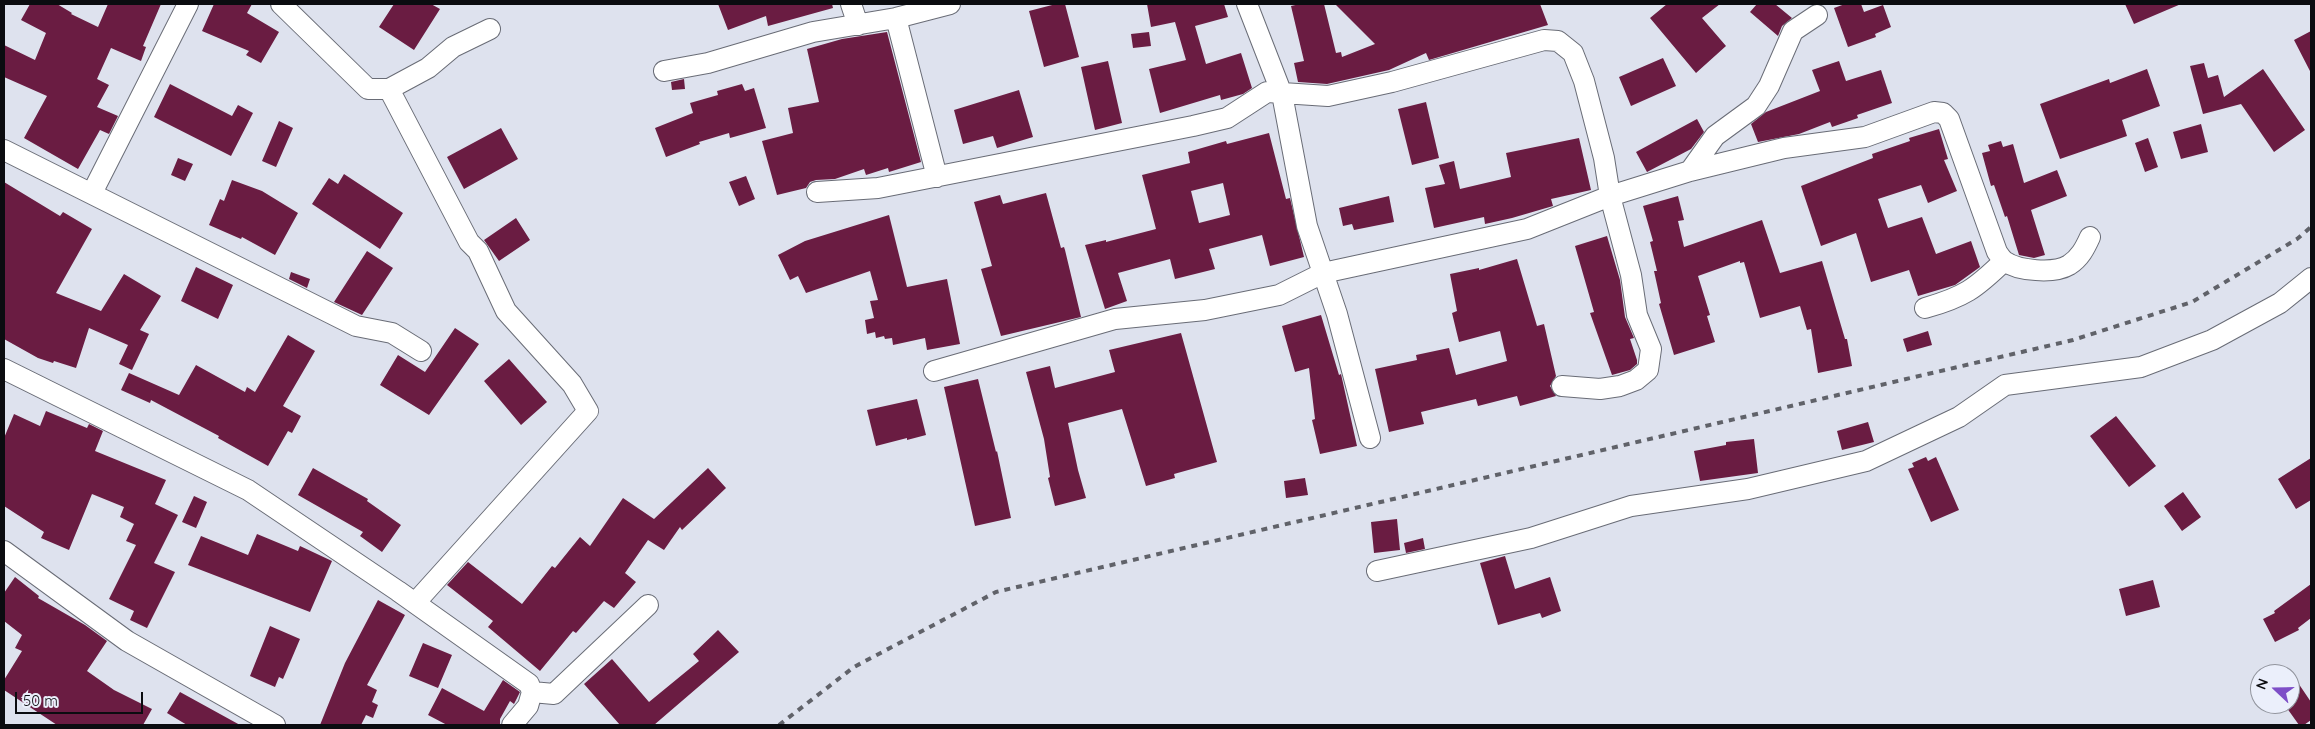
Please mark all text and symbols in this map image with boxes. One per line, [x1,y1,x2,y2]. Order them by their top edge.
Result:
north arrow [2250,664,2300,714]
text: N [2252,676,2272,692]
scale bar [18,682,145,714]
text: 50 m [23,691,58,710]

